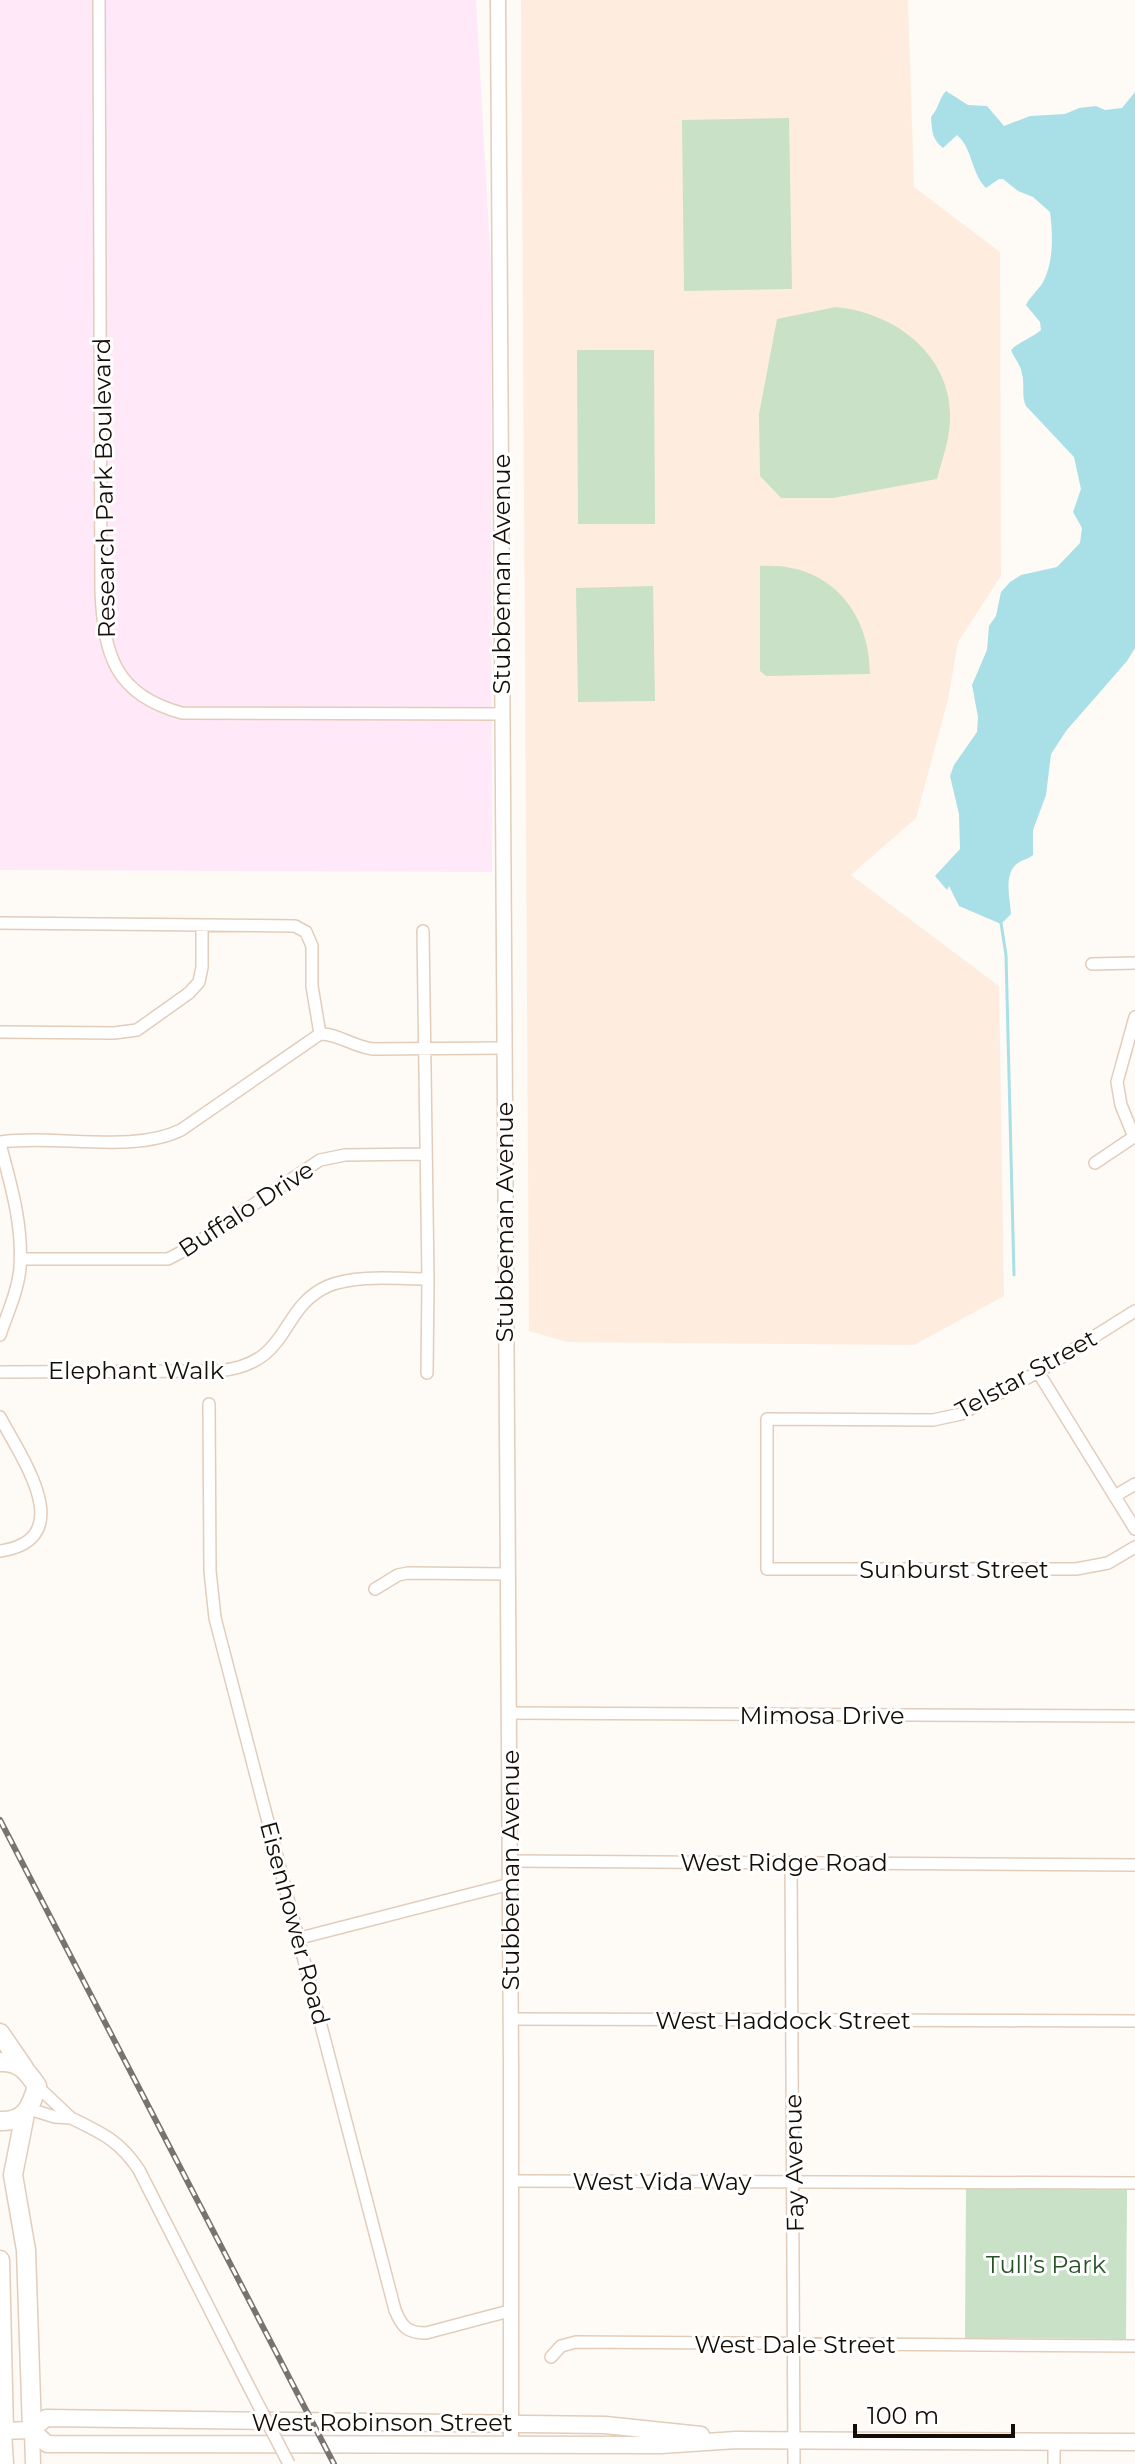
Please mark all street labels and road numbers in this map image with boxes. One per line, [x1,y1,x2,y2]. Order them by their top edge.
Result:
street label: Research Park Boulevard [87,338,121,638]
street label: Stubbeman Avenue [487,454,516,694]
street label: Stubbeman Avenue [490,1102,519,1342]
street label: Buffalo Drive [173,1155,319,1263]
street label: Telstar Street [950,1323,1102,1425]
street label: Elephant Walk [48,1356,225,1385]
street label: Sunburst Street [859,1555,1049,1584]
street label: Mimosa Drive [740,1701,904,1730]
street label: Stubbeman Avenue [496,1750,525,1990]
street label: Eisenhower Road [254,1818,336,2028]
street label: West Ridge Road [680,1848,888,1877]
street label: West Haddock Street [655,2006,911,2035]
street label: Fay Avenue [778,2094,810,2232]
street label: West Vida Way [572,2167,752,2196]
street label: West Dale Street [694,2330,896,2359]
street label: West Robinson Street [252,2408,513,2437]

